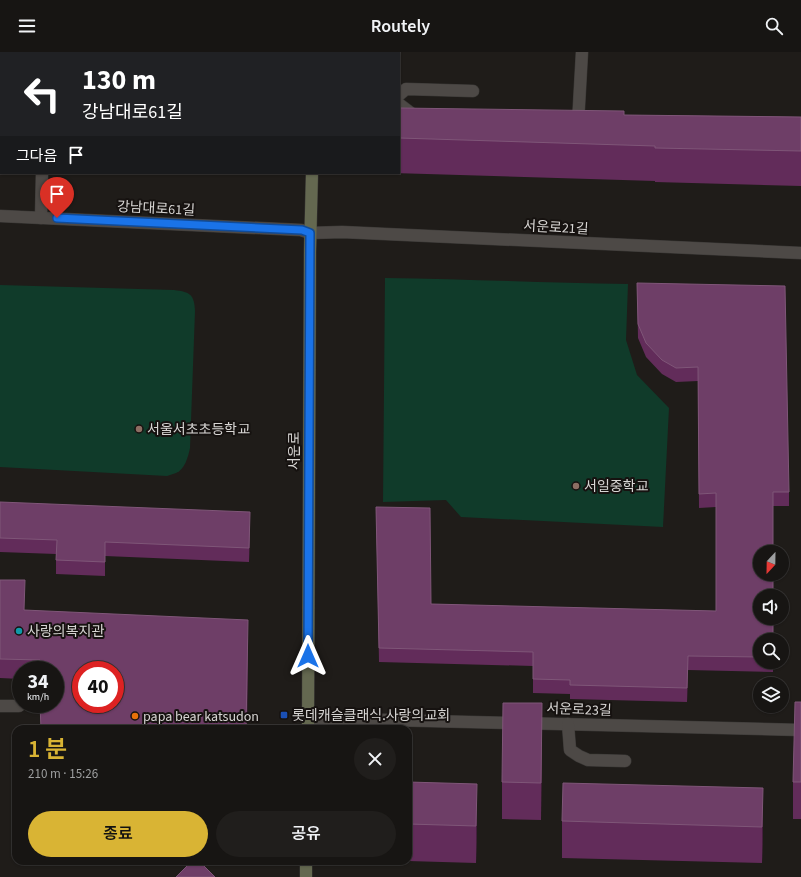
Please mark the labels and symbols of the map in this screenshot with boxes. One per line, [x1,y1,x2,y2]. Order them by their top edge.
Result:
pin [40,177,74,218]
street label: 강남대로61길 [116,197,196,221]
street label: 서운로21길 [523,216,589,240]
place label: 서울서초초등학교 [147,420,250,440]
marker: 서울서초초등학교 [134,424,144,434]
street label: 서운로 [285,432,305,470]
place label: 서일중학교 [584,477,649,497]
marker: 서일중학교 [571,481,581,491]
north arrow [753,545,789,581]
place label: 사랑의복지관 [27,622,104,642]
marker: 사랑의복지관 [14,626,24,636]
position arrow [287,635,329,677]
speed limit sign: 40 [72,661,124,713]
street label: 서운로23길 [546,699,612,721]
place label: 롯데캐슬클래식.사랑의교회 [292,706,450,726]
place label: papa bear katsudon [143,707,259,727]
marker: 롯데캐슬클래식.사랑의교회 [279,710,289,720]
marker: papa bear katsudon [130,711,140,721]

